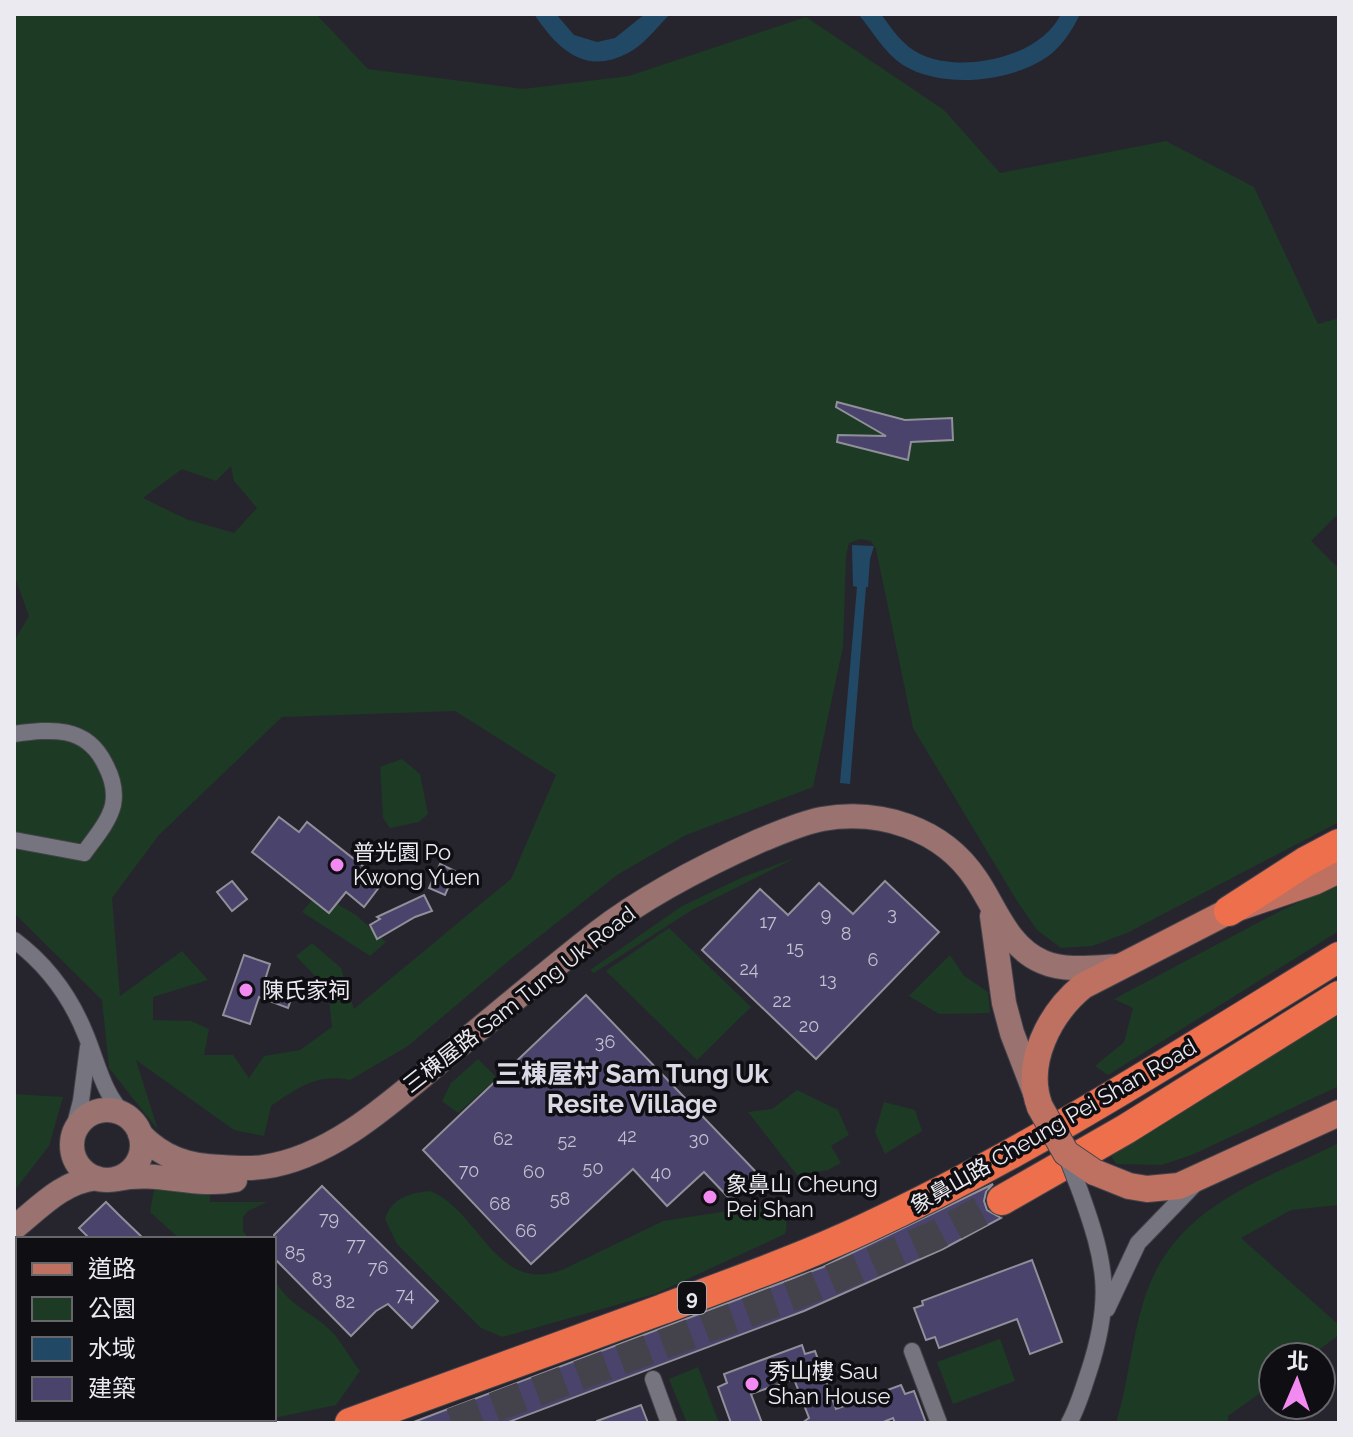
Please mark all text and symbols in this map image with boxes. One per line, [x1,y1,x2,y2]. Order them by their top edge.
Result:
place label: 普光園 Po Kwong Yuen [353,839,480,890]
marker: 普光園 Po Kwong Yuen [328,856,346,874]
street label: 三棟屋路 Sam Tung Uk Road [398,900,640,1098]
house number: 3 [887,903,897,924]
house number: 9 [821,904,831,925]
house number: 17 [759,911,777,932]
house number: 8 [841,923,851,944]
house number: 15 [786,937,804,958]
house number: 6 [868,949,879,970]
house number: 24 [739,958,759,979]
house number: 13 [819,969,837,990]
place label: 陳氏家祠 [262,977,350,1003]
marker: 陳氏家祠 [237,981,255,999]
house number: 22 [773,990,791,1011]
house number: 20 [799,1015,819,1036]
house number: 36 [595,1031,615,1052]
street label: 象鼻山路 Cheung Pei Shan Road [905,1033,1201,1219]
district label: 三棟屋村 Sam Tung Uk Resite Village [495,1059,769,1119]
house number: 42 [617,1125,637,1146]
house number: 62 [493,1128,513,1149]
house number: 30 [689,1128,709,1149]
house number: 52 [557,1130,577,1151]
house number: 50 [583,1157,603,1178]
house number: 70 [459,1160,479,1181]
house number: 60 [523,1161,545,1182]
house number: 40 [651,1162,671,1183]
place label: 象鼻山 Cheung Pei Shan [726,1171,878,1222]
house number: 58 [550,1188,570,1209]
marker: 象鼻山 Cheung Pei Shan [701,1188,719,1206]
house number: 68 [489,1193,511,1214]
house number: 79 [319,1208,339,1229]
house number: 66 [515,1220,537,1241]
house number: 77 [346,1234,366,1255]
legend [16,1237,276,1421]
house number: 85 [285,1242,305,1263]
text: 道路 [88,1254,136,1283]
house number: 76 [368,1257,388,1278]
house number: 83 [312,1268,332,1289]
road number: 9 [678,1282,706,1314]
house number: 74 [396,1284,414,1305]
house number: 82 [335,1291,355,1312]
text: 公園 [88,1294,136,1323]
text: 水域 [88,1334,136,1363]
north arrow [1257,1341,1337,1421]
text: 北 [1286,1348,1309,1374]
place label: 秀山樓 Sau Shan House [768,1358,890,1409]
text: 建築 [88,1374,136,1403]
marker: 秀山樓 Sau Shan House [743,1375,761,1393]

